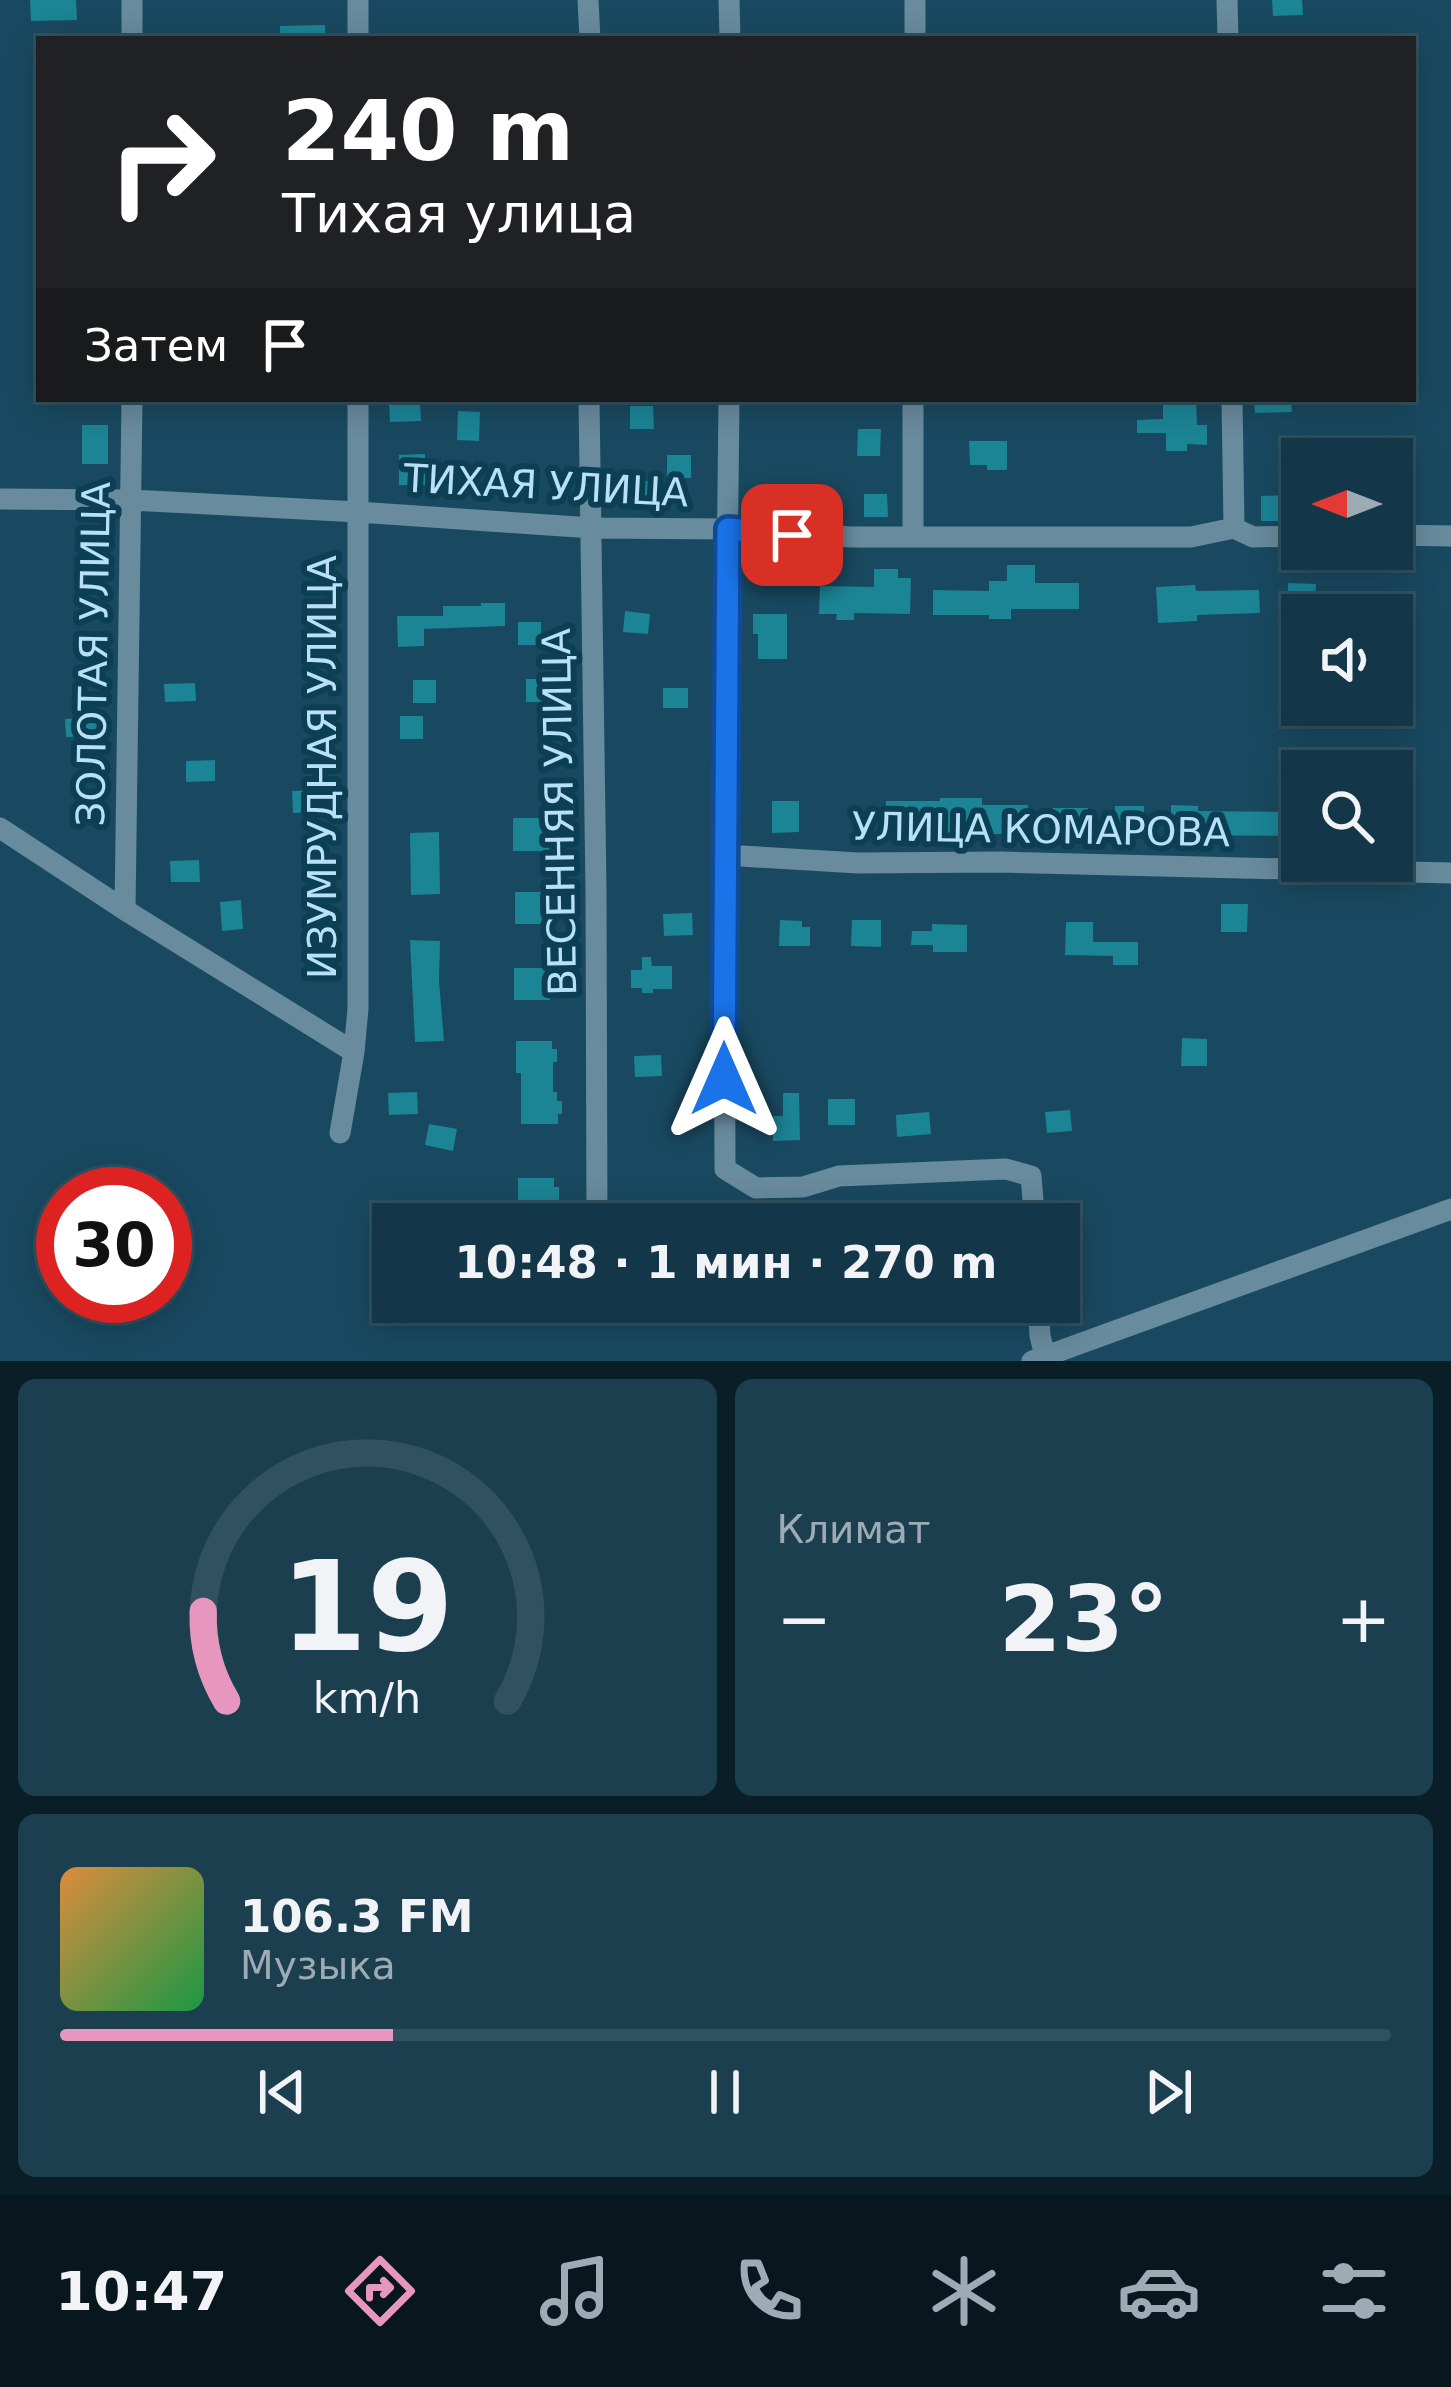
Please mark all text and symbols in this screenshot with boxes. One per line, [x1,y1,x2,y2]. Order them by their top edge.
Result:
text: 240 m [282,82,574,180]
icon: right [84,84,240,240]
text: Тихая улица [282,182,636,245]
icon: arrive [252,312,318,378]
text: Затем [84,319,228,372]
north arrow [1281,438,1413,570]
map controls [1281,438,1413,882]
street label: ТИХАЯ УЛИЦА [401,456,690,515]
street label: ЗОЛОТАЯ УЛИЦА [68,481,119,827]
pin [741,484,843,586]
icon: arrive [759,502,825,568]
street label: ИЗУМРУДНАЯ УЛИЦА [300,555,345,979]
button: sound [1281,594,1413,726]
street label: ВЕСЕННЯЯ УЛИЦА [534,627,585,996]
button: search [1281,750,1413,882]
street label: УЛИЦА КОМАРОВА [852,804,1231,855]
position arrow [661,1016,787,1142]
speed limit sign: 30 [36,1167,192,1323]
text: 10:48 · 1 мин · 270 m [455,1236,997,1289]
text: Климат [777,1507,931,1552]
text: 19 [280,1534,454,1679]
text: 23° [999,1567,1169,1672]
text: − [777,1581,832,1658]
text: + [1336,1581,1391,1658]
text: km/h [313,1672,421,1722]
text: 106.3 FM [240,1890,474,1943]
text: Музыка [240,1943,396,1988]
icon: previous [249,2059,315,2125]
icon: pause [692,2059,758,2125]
icon: next [1136,2059,1202,2125]
icon: directions [338,2249,422,2333]
icon: music [533,2249,617,2333]
icon: phone [727,2249,811,2333]
icon: climate [922,2249,1006,2333]
icon: car [1117,2249,1201,2333]
icon: filters [1312,2249,1396,2333]
text: 10:47 [55,2260,227,2323]

